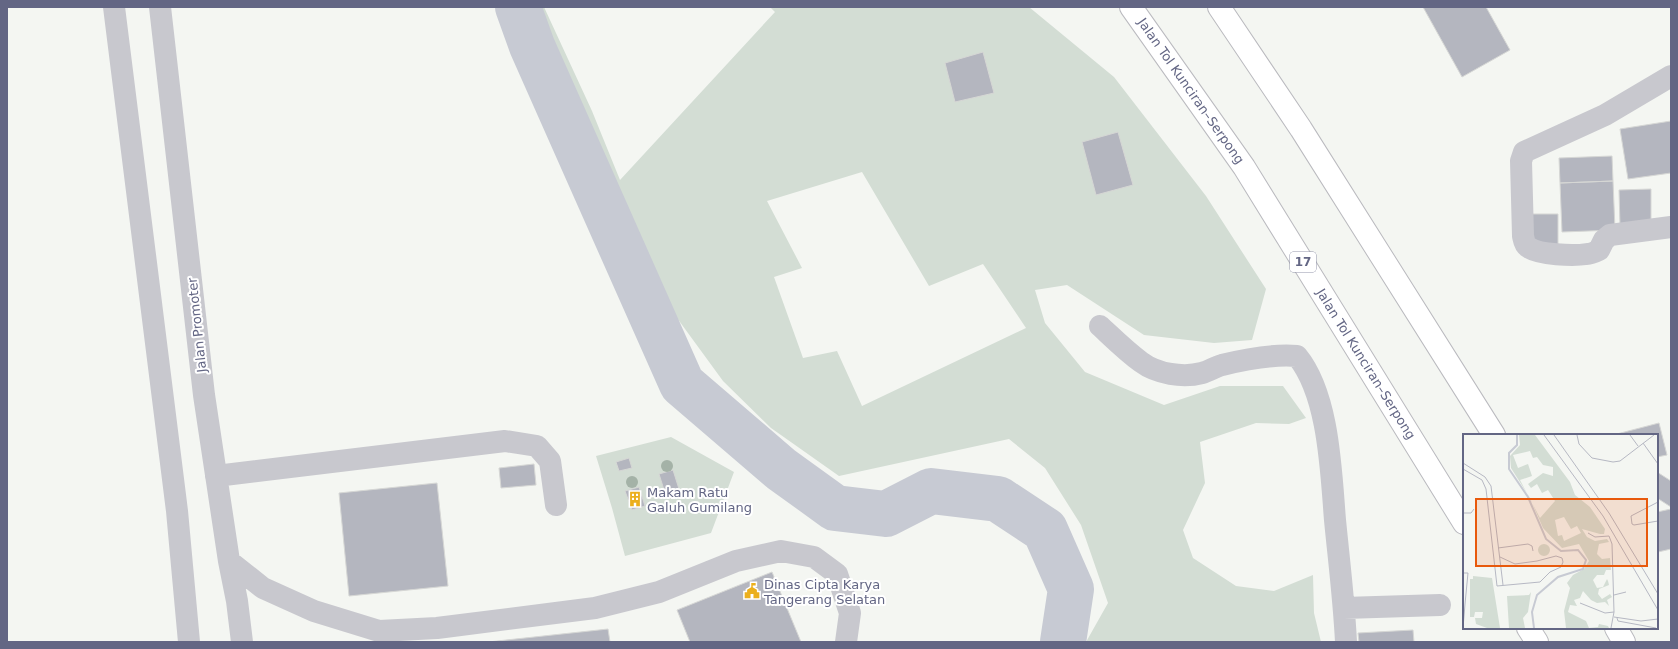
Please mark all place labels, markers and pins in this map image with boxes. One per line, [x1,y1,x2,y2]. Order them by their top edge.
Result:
place label: Makam Ratu Galuh Gumilang [647,485,752,515]
building icon: Makam Ratu Galuh Gumilang [626,490,644,508]
place label: Dinas Cipta Karya Tangerang Selatan [763,577,885,607]
public building icon: Dinas Cipta Karya Tangerang Selatan [743,582,761,600]

